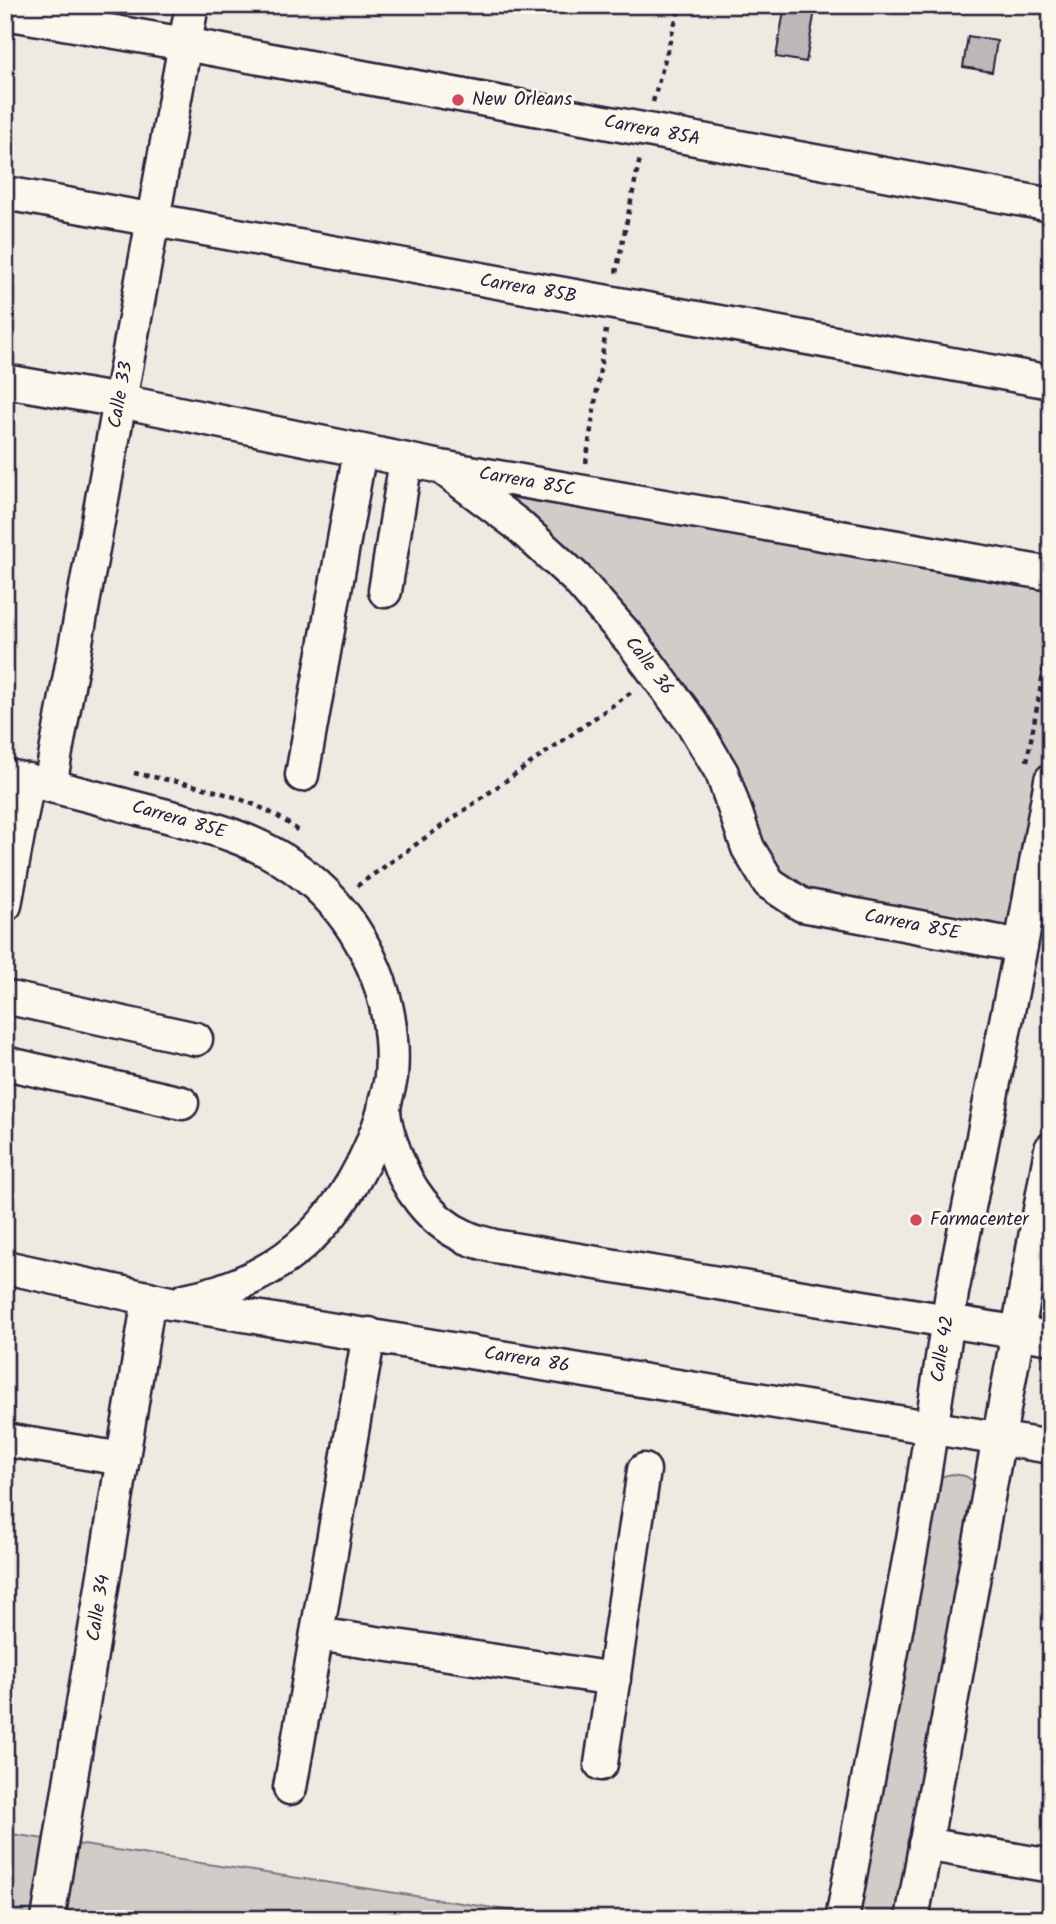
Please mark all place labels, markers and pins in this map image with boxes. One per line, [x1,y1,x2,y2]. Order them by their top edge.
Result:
place label: New Orleans [472,85,572,115]
marker: New Orleans [450,92,466,108]
place label: Farmacenter [930,1205,1030,1235]
marker: Farmacenter [908,1212,924,1228]

